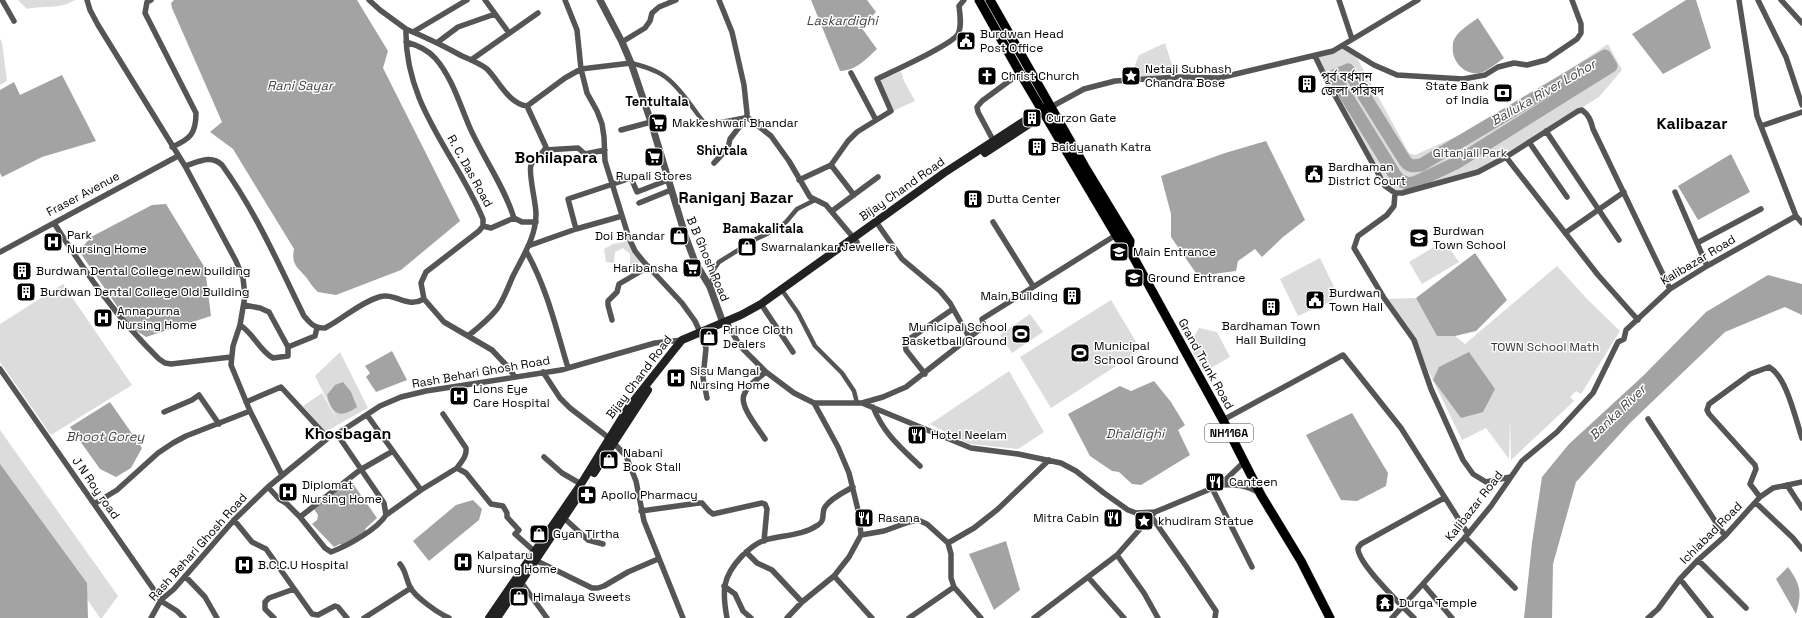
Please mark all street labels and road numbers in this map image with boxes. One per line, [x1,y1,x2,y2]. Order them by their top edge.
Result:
street label: R. C. Das Road [444,132,496,210]
street label: Bijay Chand Road [856,154,948,224]
street label: Fraser Avenue [44,168,122,220]
street label: B B Ghosh Road [683,214,733,304]
street label: Kalibazar Road [1657,231,1739,289]
street label: Grand Trunk Road [1174,316,1238,412]
street label: Bijay Chand Road [602,332,676,422]
street label: Rash Behari Ghosh Road [411,352,551,392]
road number: NH116A [1205,424,1253,442]
street label: J N Roy road [69,454,123,522]
street label: Kalibazar Road [1442,468,1506,544]
street label: Rash Behari Ghosh Road [145,490,251,604]
street label: Ichlabad Road [1676,498,1746,568]

